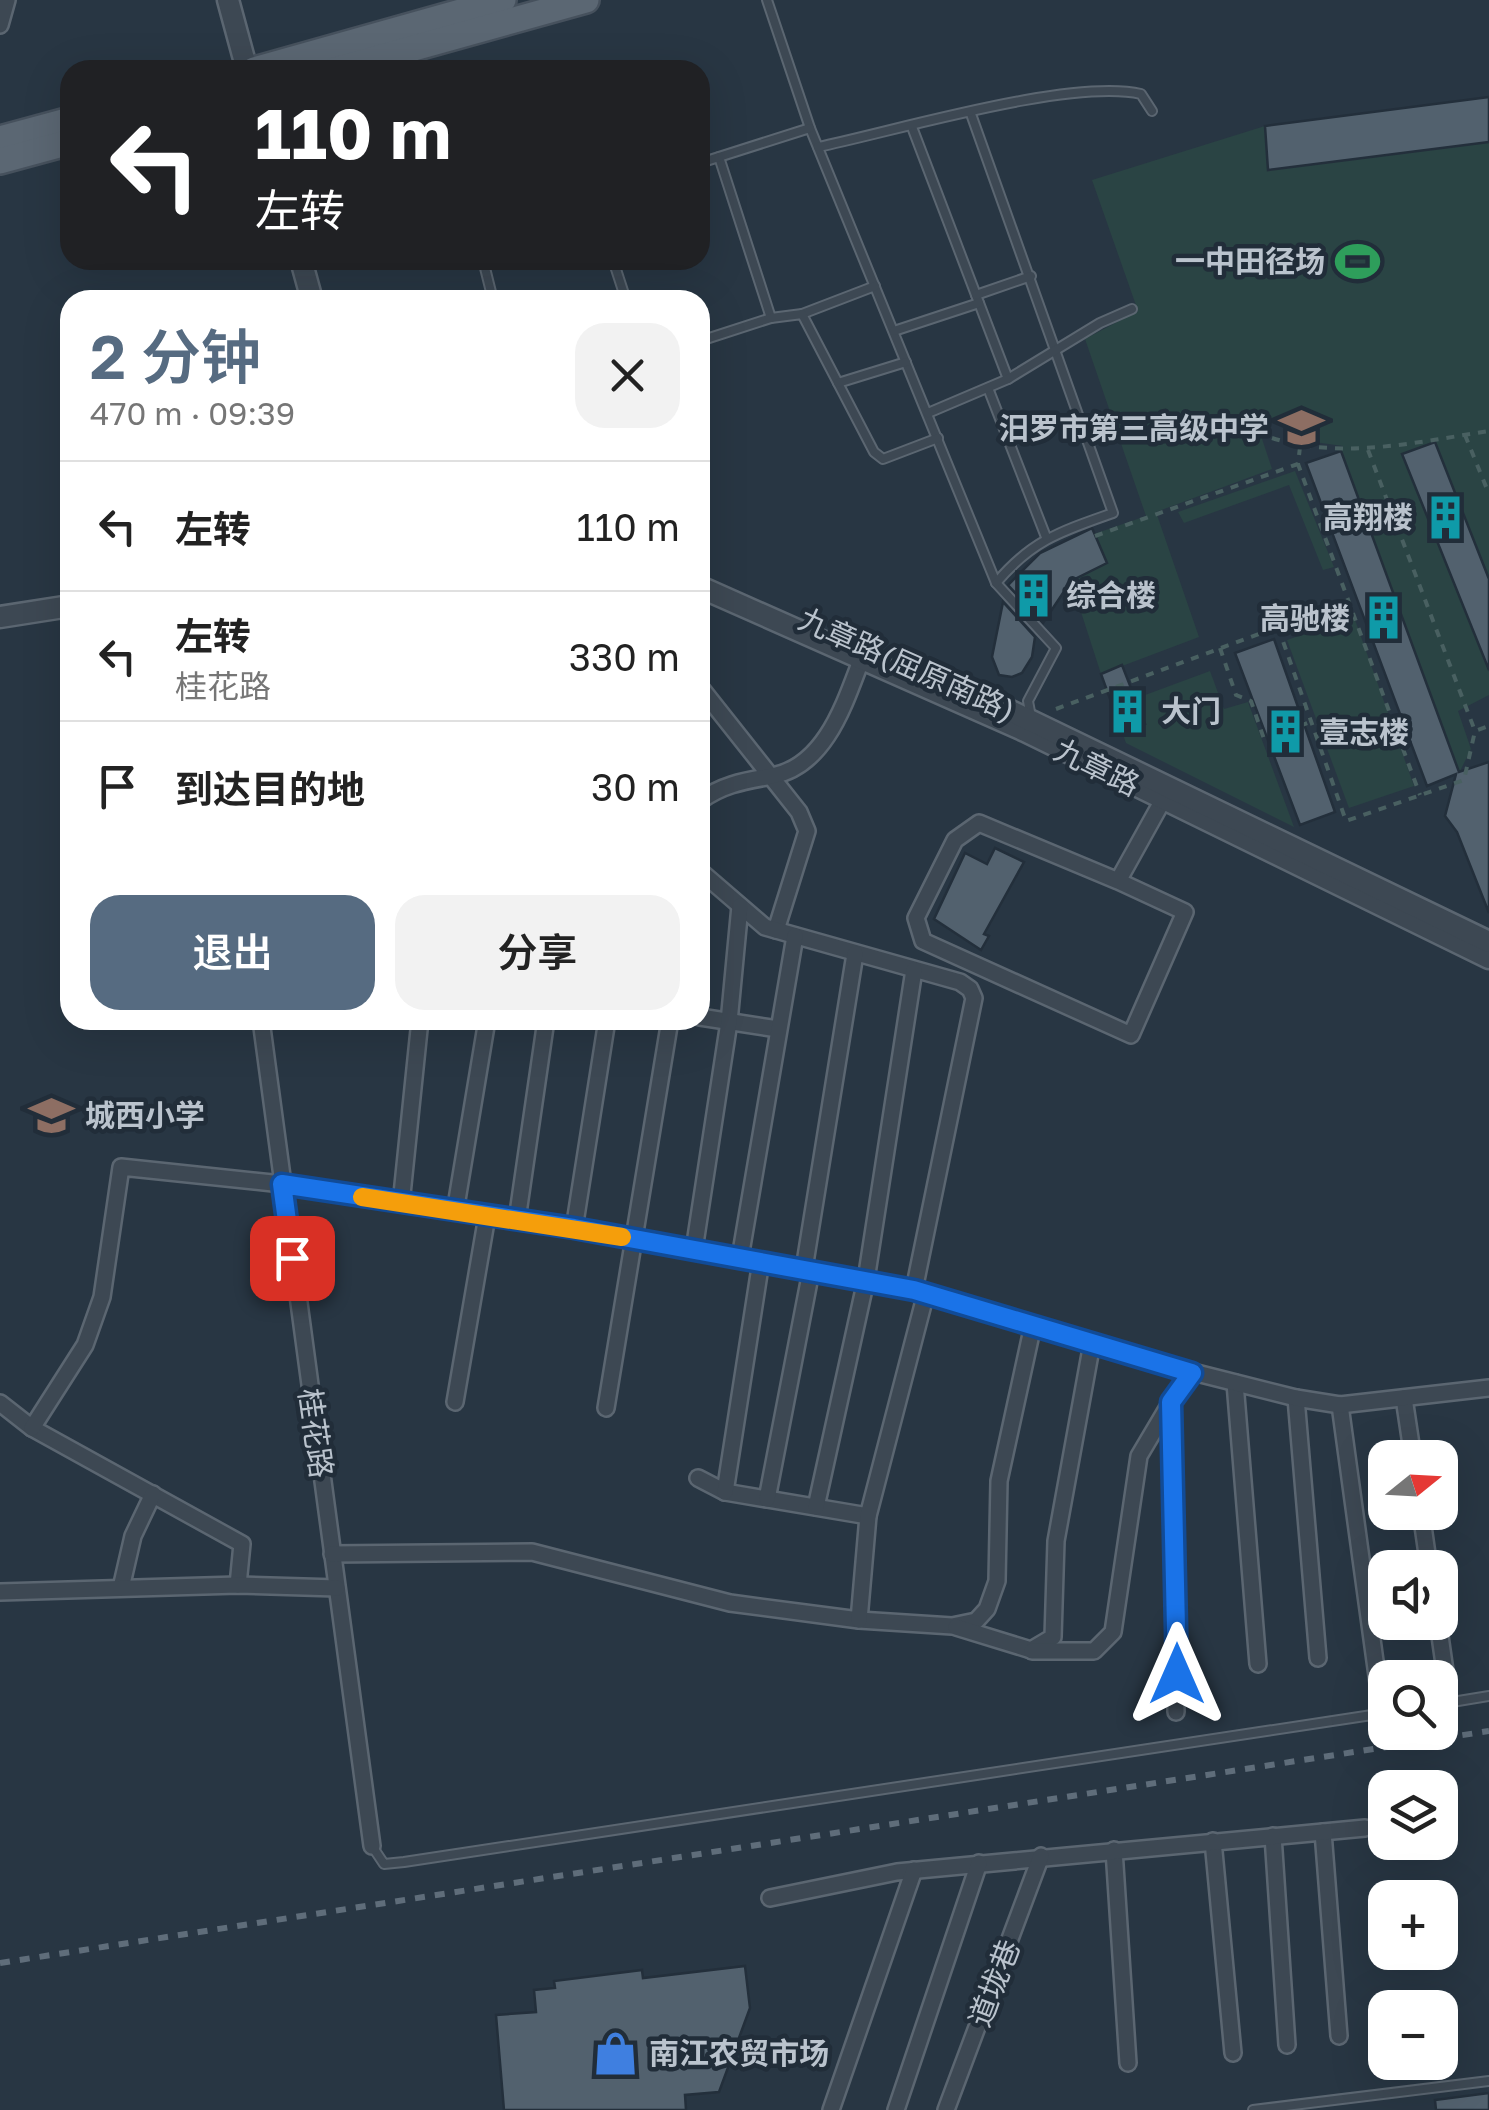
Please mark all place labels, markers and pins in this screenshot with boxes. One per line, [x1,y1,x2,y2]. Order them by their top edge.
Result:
sports icon: 一中田径场 [1334,237,1382,285]
place label: 一中田径场 [1175,243,1325,279]
school or university icon: 汨罗市第三高级中学 [1278,404,1326,452]
place label: 汨罗市第三高级中学 [999,410,1269,446]
building icon: 高翔楼 [1422,493,1470,541]
place label: 高翔楼 [1323,499,1413,535]
building icon: 综合楼 [1009,571,1057,619]
place label: 综合楼 [1066,577,1156,613]
building icon: 高驰楼 [1359,594,1407,642]
place label: 高驰楼 [1260,600,1350,636]
building icon: 大门 [1104,687,1152,735]
place label: 大门 [1161,693,1221,729]
building icon: 壹志楼 [1262,708,1310,756]
place label: 壹志楼 [1319,714,1409,750]
school or university icon: 城西小学 [28,1091,76,1139]
place label: 城西小学 [85,1097,205,1133]
pin [250,1216,335,1301]
shop icon: 南江农贸市场 [592,2029,640,2077]
place label: 南江农贸市场 [649,2035,829,2071]

